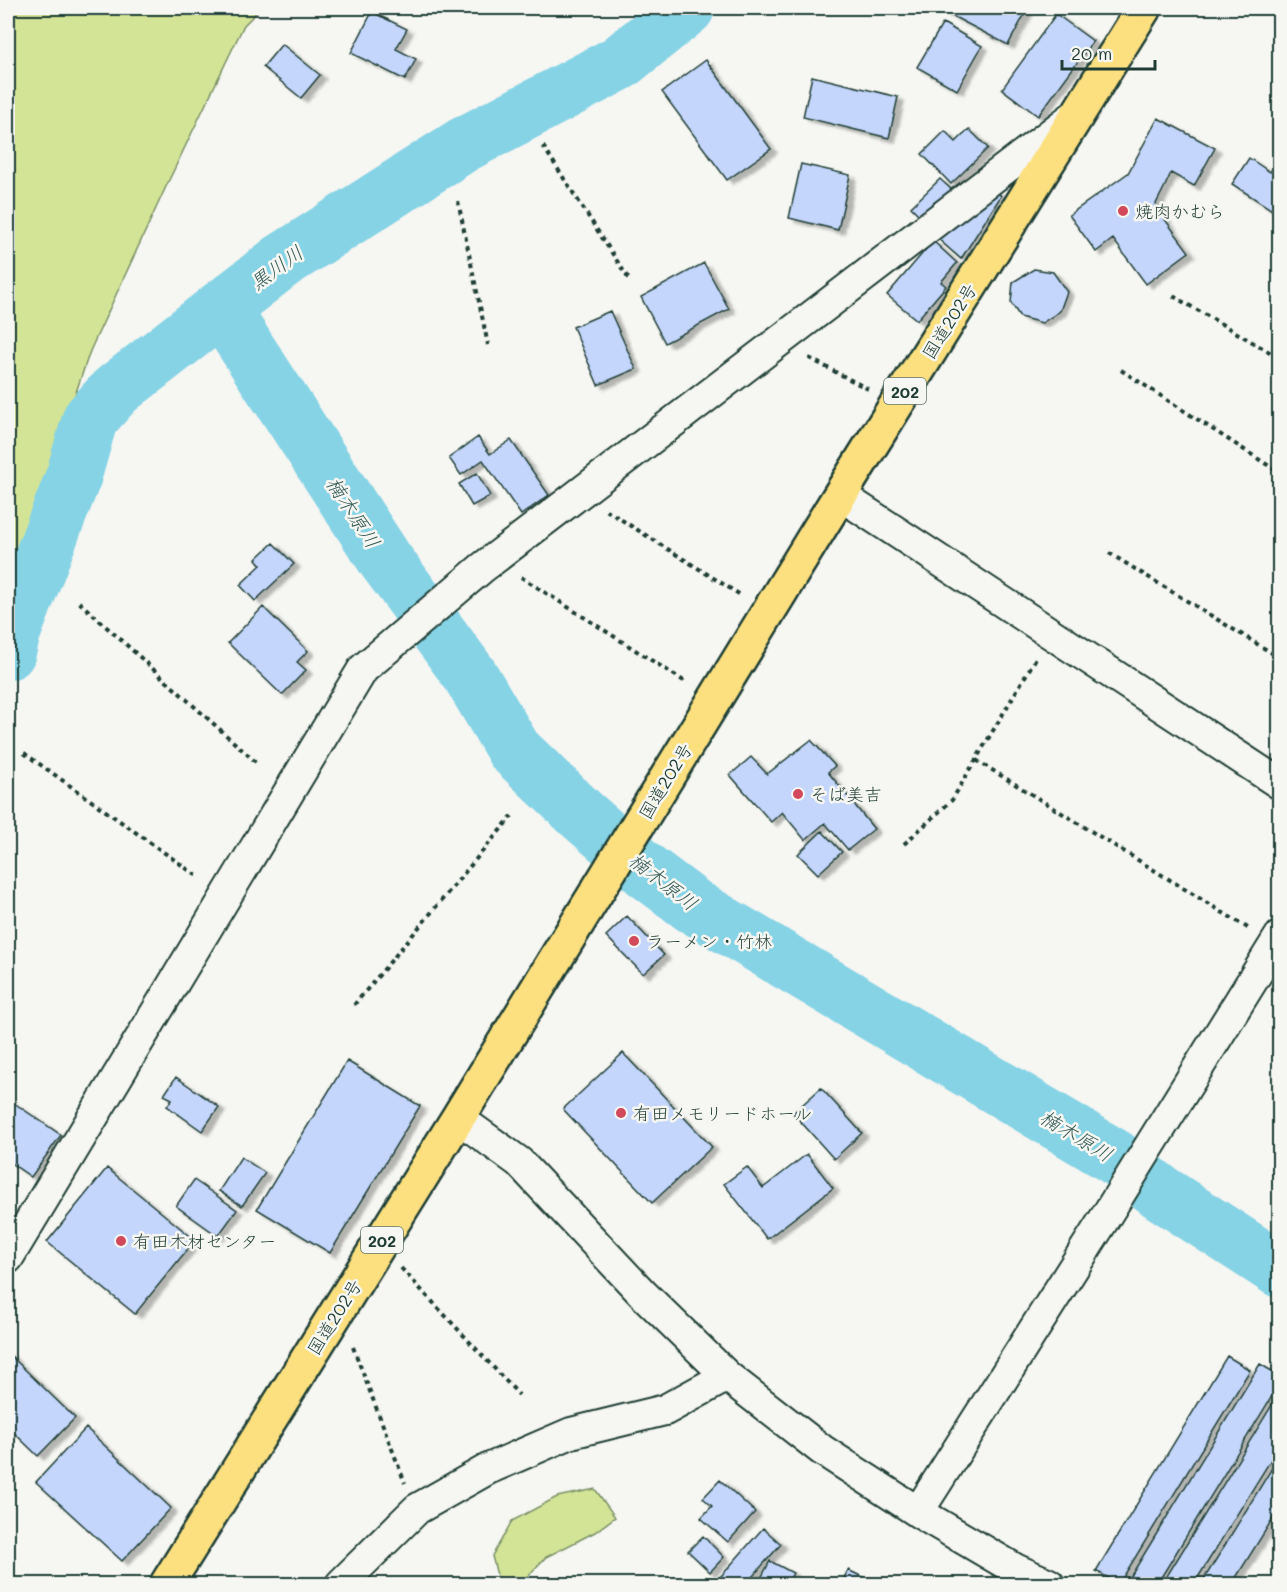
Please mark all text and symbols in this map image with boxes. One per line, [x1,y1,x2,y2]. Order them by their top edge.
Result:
scale bar [1062,33,1155,71]
text: 20 m [1071,41,1112,65]
place label: 焼肉かむら [1135,199,1225,223]
marker: 焼肉かむら [1116,204,1130,218]
water label: 黒川川 [244,239,308,295]
street label: 国道202号 [916,279,982,363]
road number: 202 [884,378,926,404]
water label: 楠木原川 [321,471,387,553]
street label: 国道202号 [633,738,697,824]
place label: そば美吉 [810,782,882,806]
marker: そば美吉 [791,787,805,801]
water label: 楠木原川 [624,846,704,916]
place label: ラーメン・竹林 [646,929,772,953]
marker: ラーメン・竹林 [627,934,641,948]
place label: 有田メモリードホール [633,1101,812,1125]
water label: 楠木原川 [1036,1103,1118,1167]
marker: 有田メモリードホール [614,1106,628,1120]
road number: 202 [361,1227,403,1253]
place label: 有田木材センター [133,1229,276,1253]
marker: 有田木材センター [114,1234,128,1248]
street label: 国道202号 [301,1275,367,1359]

